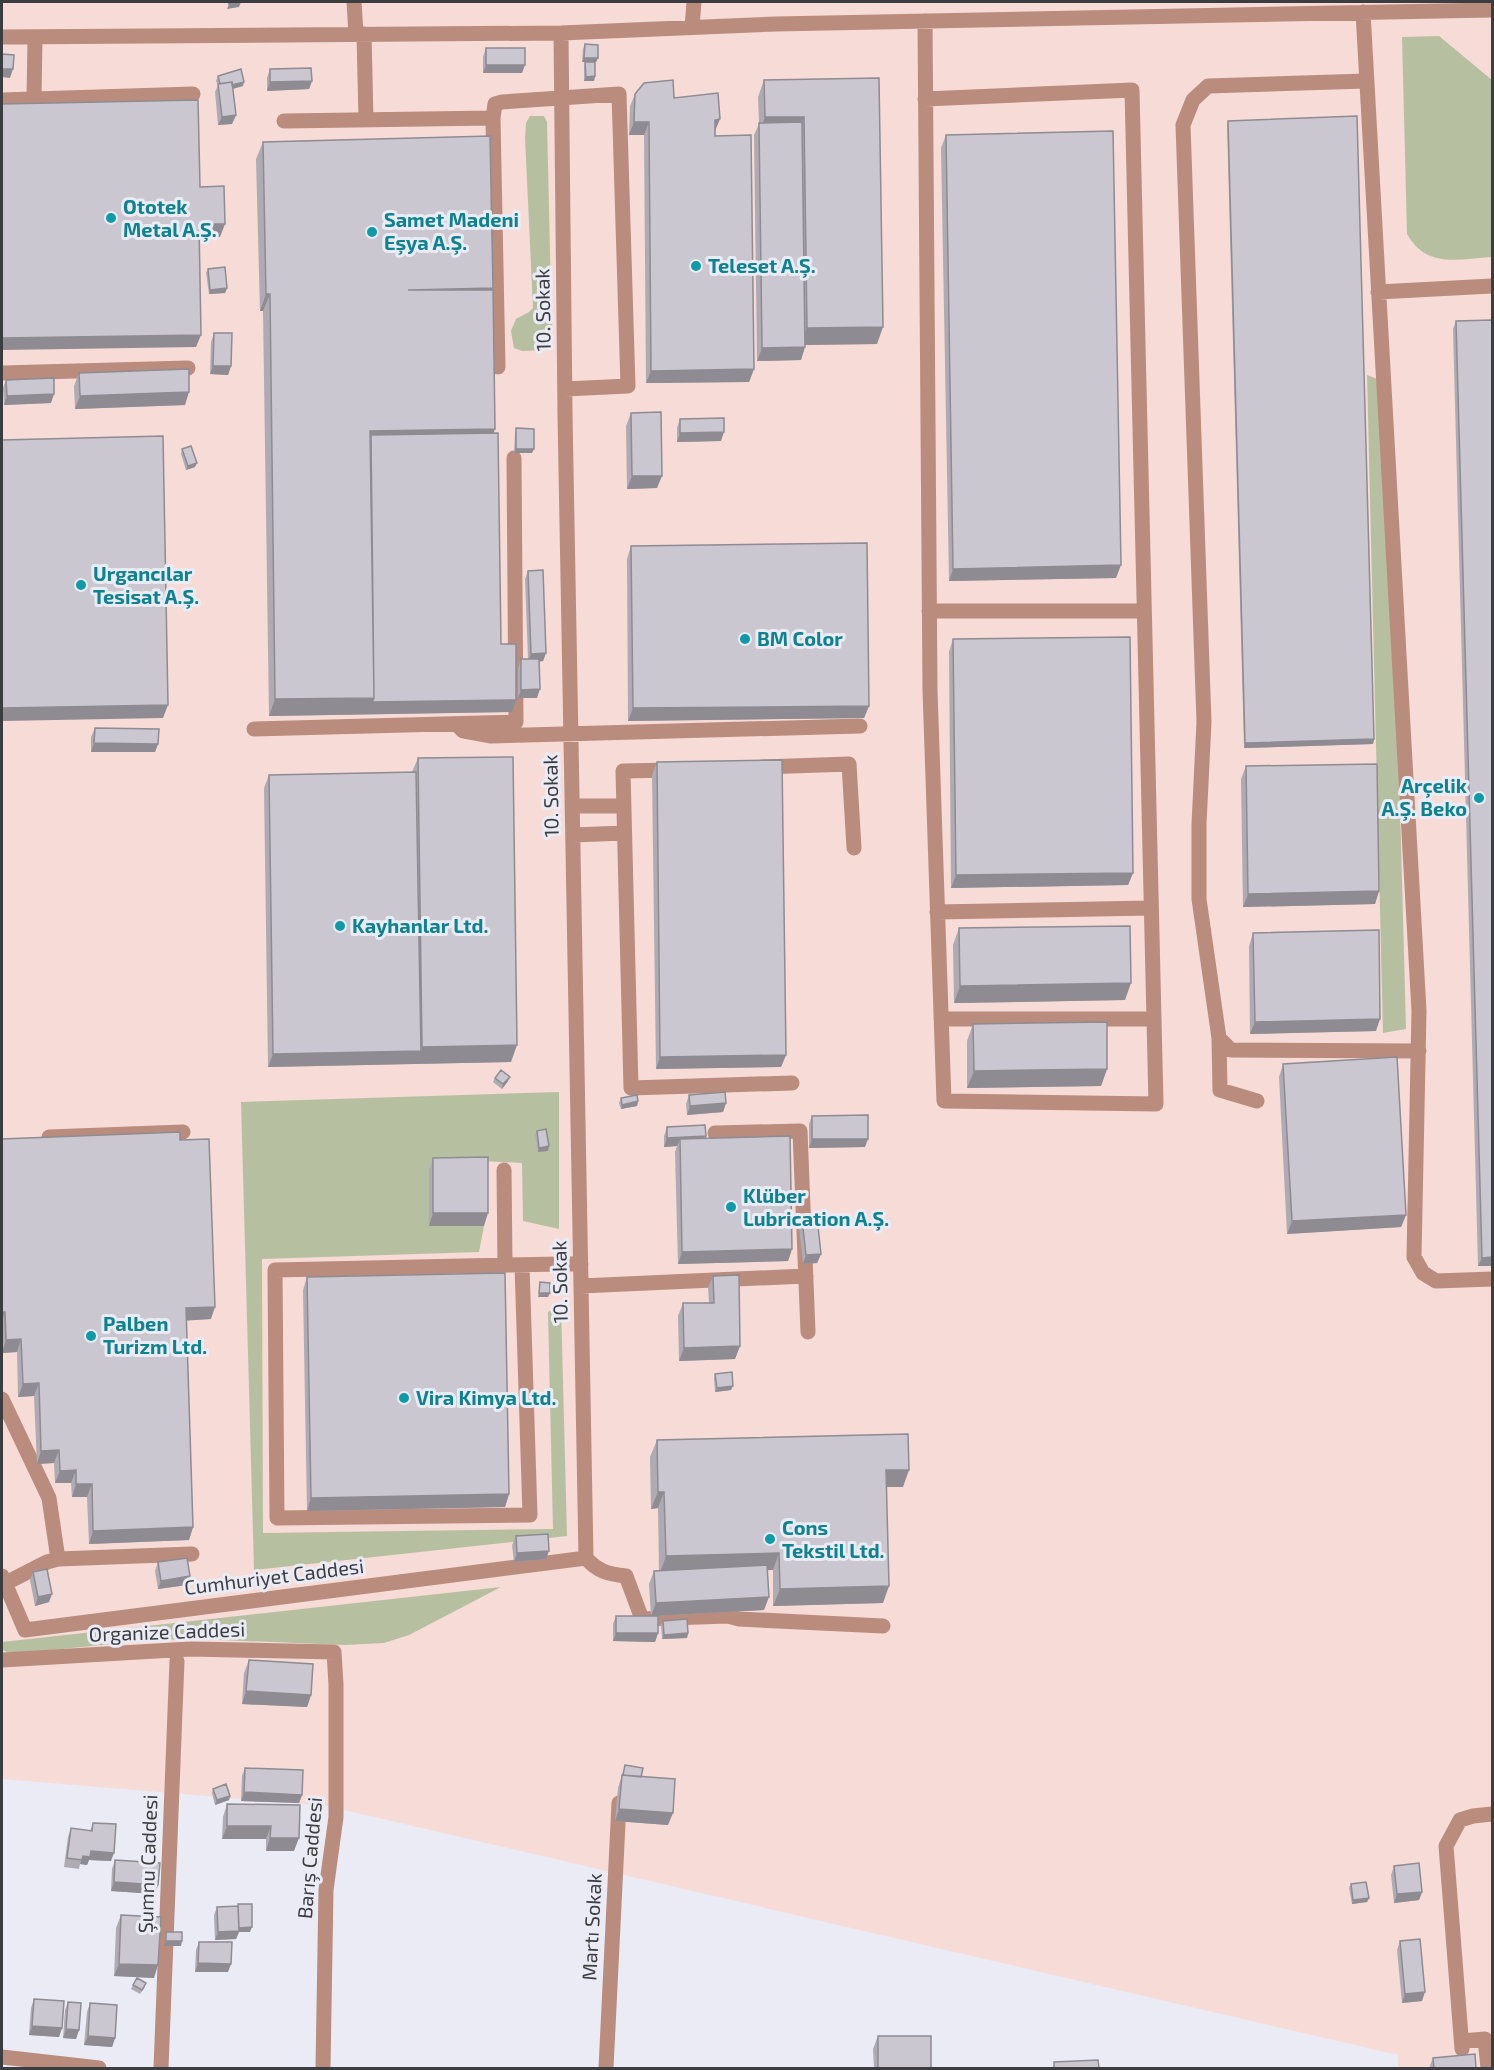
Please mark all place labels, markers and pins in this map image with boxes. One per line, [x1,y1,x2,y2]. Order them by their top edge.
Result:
place label: Ototek Metal A.Ş. [123,194,217,242]
place label: Samet Madeni Eşya A.Ş. [384,207,519,255]
marker: Ototek Metal A.Ş. [104,211,118,225]
marker: Samet Madeni Eşya A.Ş. [365,225,379,239]
place label: Teleset A.Ş. [708,253,816,278]
marker: Teleset A.Ş. [689,259,703,273]
place label: Urgancılar Tesisat A.Ş. [93,561,199,609]
marker: Urgancılar Tesisat A.Ş. [74,578,88,592]
place label: BM Color [757,626,843,650]
marker: BM Color [738,632,752,646]
place label: Arçelik A.Ş. Beko [1381,773,1468,821]
marker: Arçelik A.Ş. Beko [1472,791,1486,805]
place label: Kayhanlar Ltd. [352,913,488,938]
marker: Kayhanlar Ltd. [333,919,347,933]
place label: Klüber Lubrication A.Ş. [743,1183,889,1231]
marker: Klüber Lubrication A.Ş. [724,1200,738,1214]
place label: Palben Turizm Ltd. [103,1311,207,1358]
marker: Palben Turizm Ltd. [84,1329,98,1343]
place label: Vira Kimya Ltd. [416,1385,556,1410]
marker: Vira Kimya Ltd. [397,1391,411,1405]
place label: Cons Tekstil Ltd. [782,1515,884,1562]
marker: Cons Tekstil Ltd. [763,1532,777,1546]

